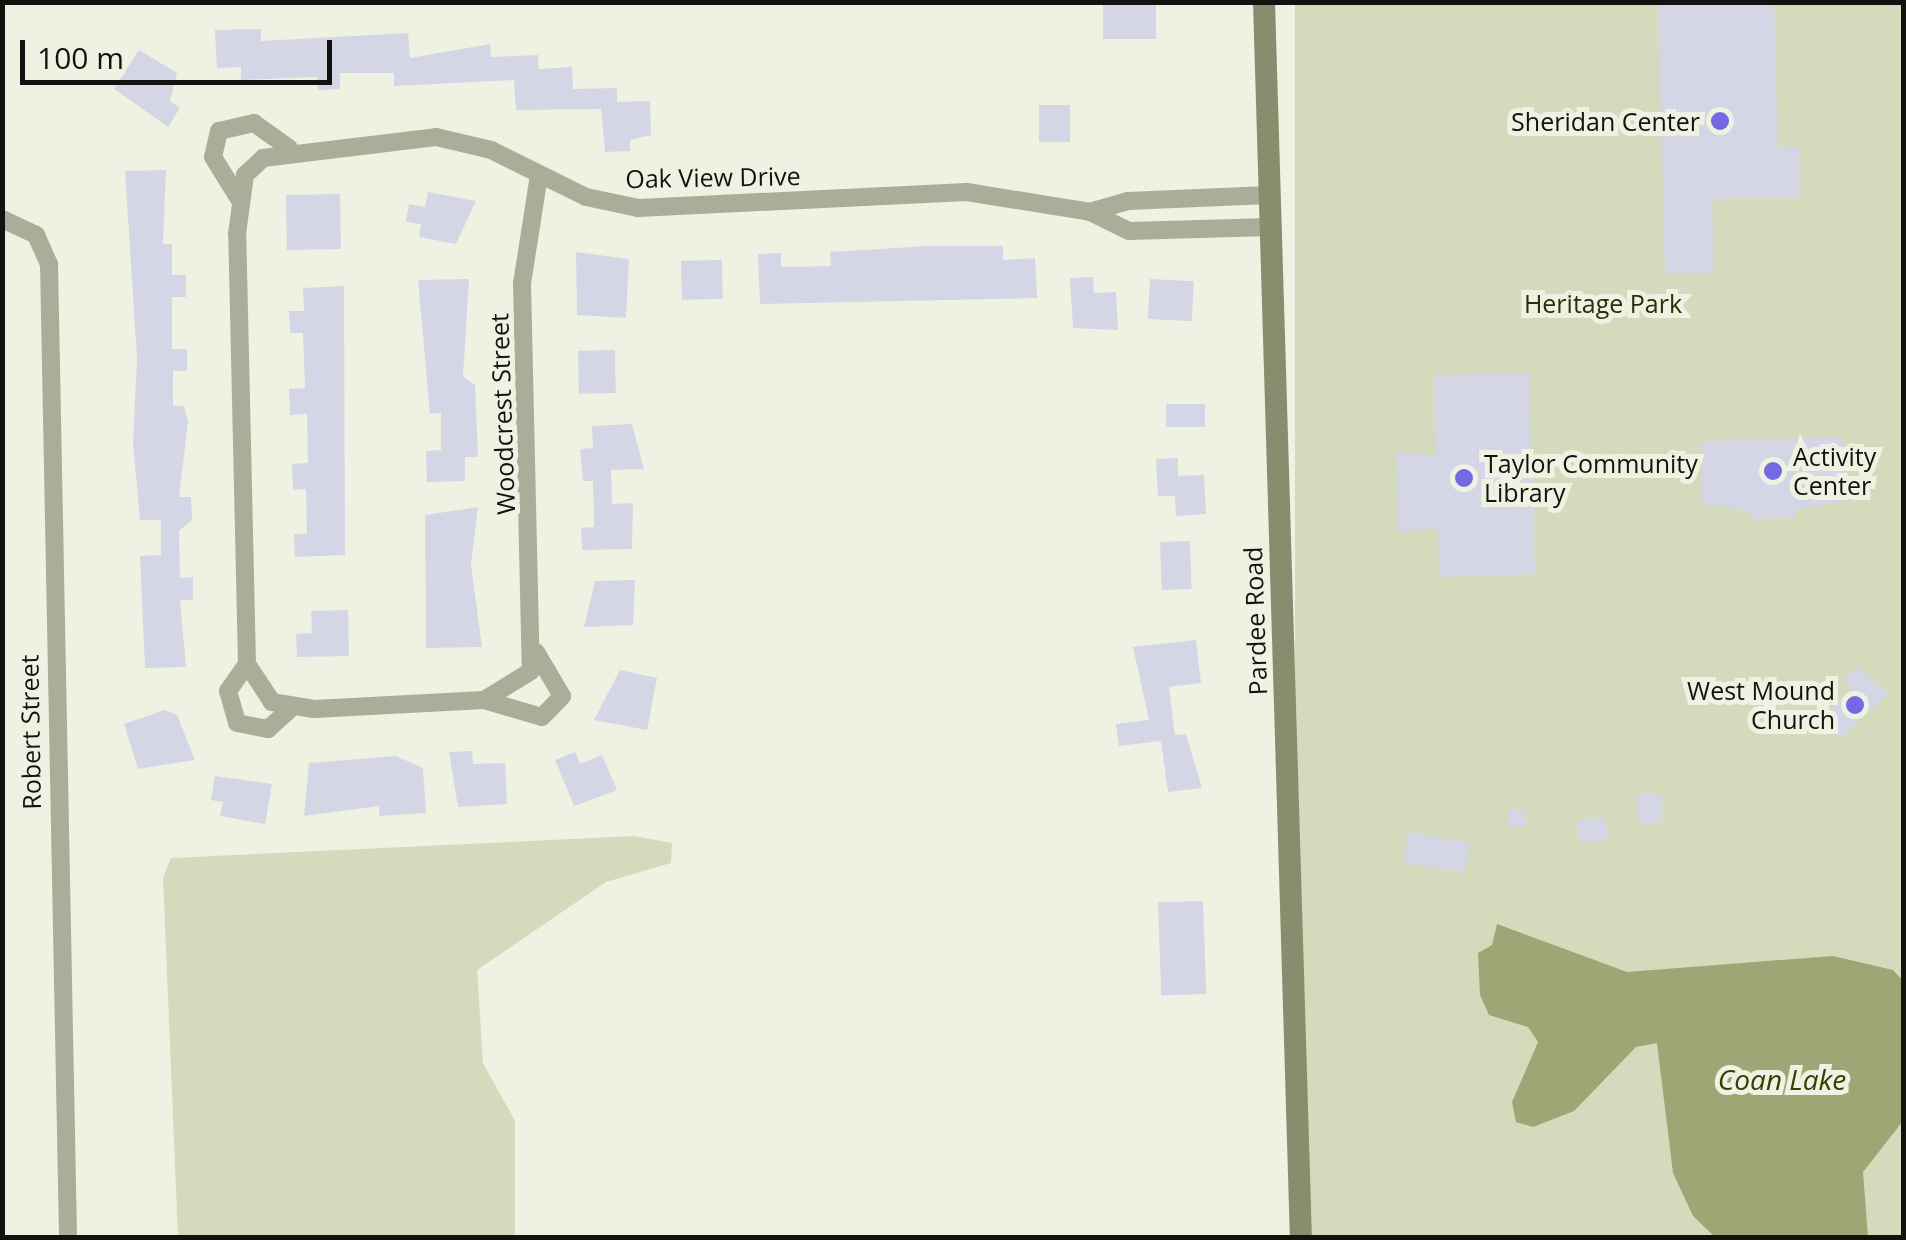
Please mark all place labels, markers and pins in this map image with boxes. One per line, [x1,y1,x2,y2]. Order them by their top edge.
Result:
place label: Sheridan Center [1511,106,1700,136]
marker: Sheridan Center [1709,110,1731,132]
place label: Activity Center [1793,442,1876,501]
place label: Taylor Community Library [1484,449,1698,508]
marker: Activity Center [1762,460,1784,482]
marker: Taylor Community Library [1453,467,1475,489]
place label: West Mound Church [1687,676,1835,735]
marker: West Mound Church [1844,694,1866,716]

